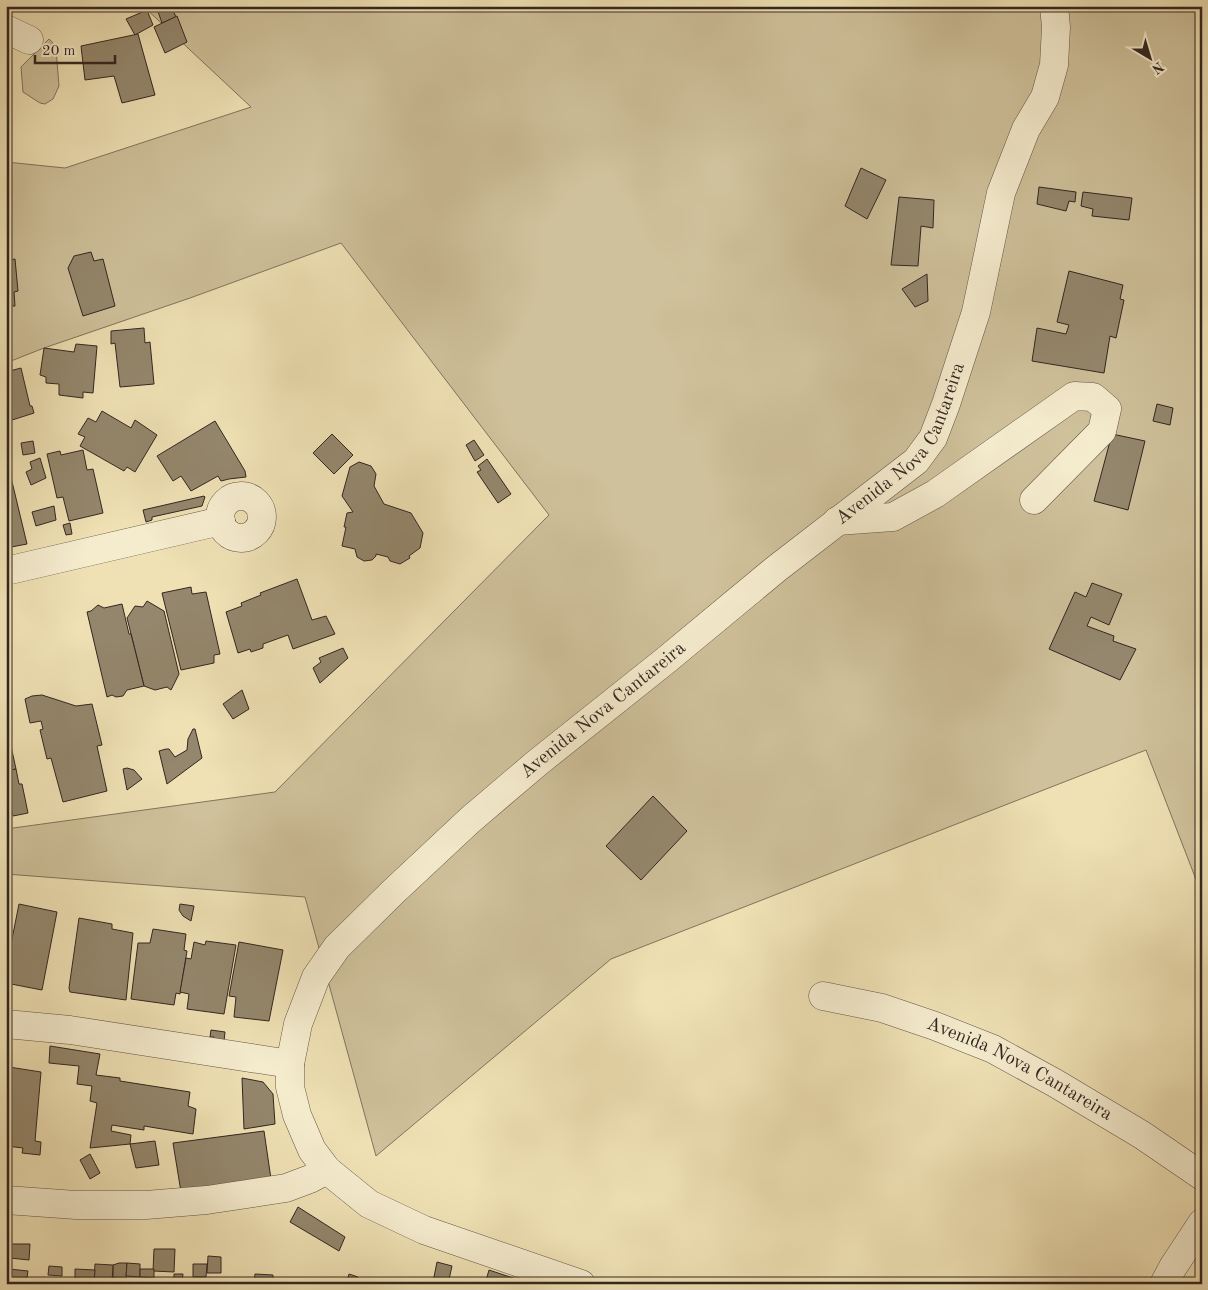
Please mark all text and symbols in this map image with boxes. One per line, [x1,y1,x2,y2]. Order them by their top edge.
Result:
scale bar [35,32,115,64]
north arrow [1126,32,1176,82]
text: 20 m [42,44,76,59]
text: N [1149,59,1166,76]
street label: Avenida Nova Cantareira [832,360,969,528]
street label: Avenida Nova Cantareira [517,638,690,782]
street label: Avenida Nova Cantareira [924,1014,1116,1125]

